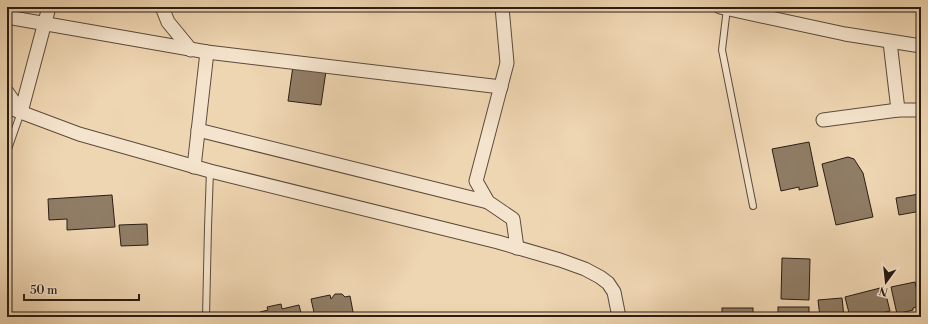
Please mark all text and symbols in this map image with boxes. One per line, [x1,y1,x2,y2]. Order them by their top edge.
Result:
north arrow [866,262,906,302]
scale bar [24,276,139,302]
text: 50 m [30,283,58,298]
text: N [877,283,890,299]

